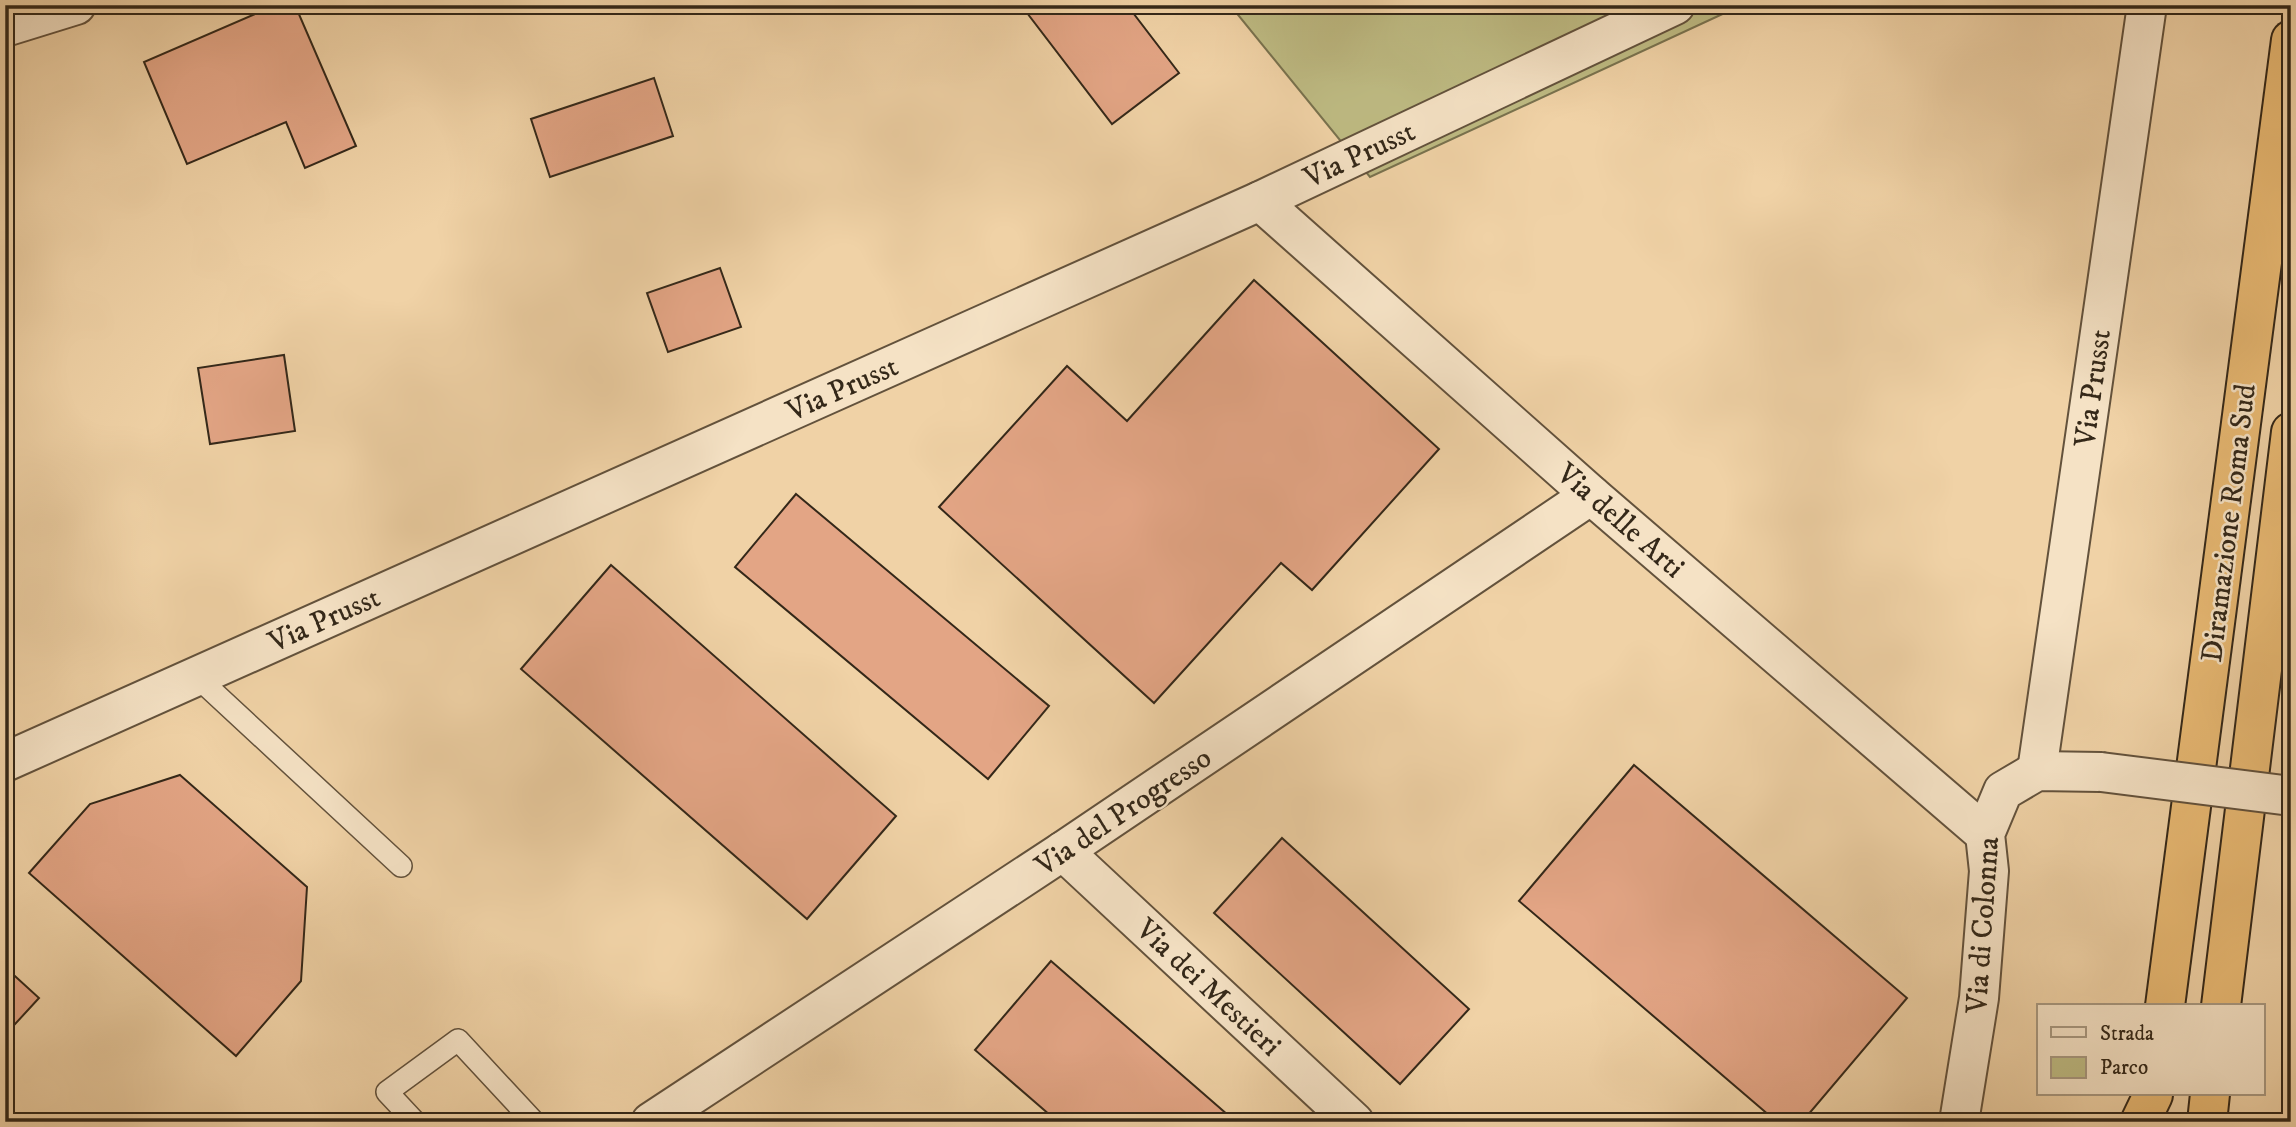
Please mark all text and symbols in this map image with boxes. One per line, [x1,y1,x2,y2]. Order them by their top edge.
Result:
street label: Via Prusst [1297,114,1421,198]
street label: Via Prusst [2067,327,2120,450]
street label: Via Prusst [780,348,904,431]
street label: Diramazione Roma Sud [2194,382,2265,665]
street label: Via delle Arti [1548,455,1692,587]
street label: Via Prusst [262,579,386,662]
street label: Via del Progresso [1028,740,1219,885]
street label: Via di Colonna [1959,835,2008,1016]
street label: Via dei Mestieri [1127,911,1288,1065]
legend [2037,1004,2264,1096]
text: Strada [2100,1021,2154,1047]
text: Parco [2100,1055,2148,1081]

